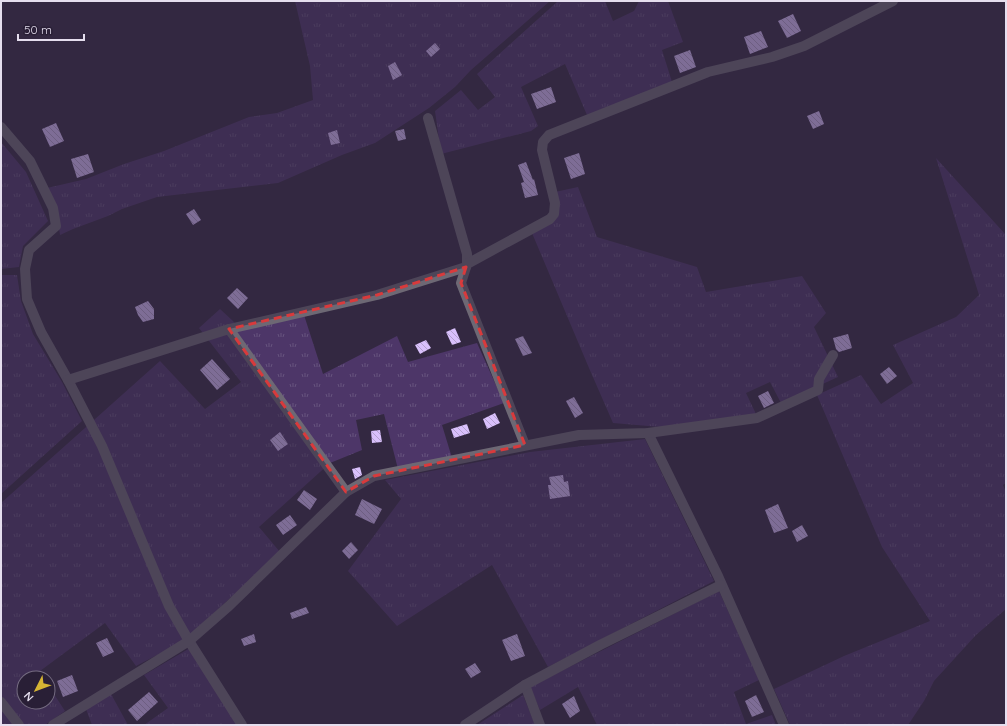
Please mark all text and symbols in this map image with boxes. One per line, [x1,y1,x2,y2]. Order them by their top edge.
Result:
scale bar [18,16,84,42]
text: 50 m [24,22,52,37]
north arrow [16,670,56,710]
text: N [21,689,36,704]

